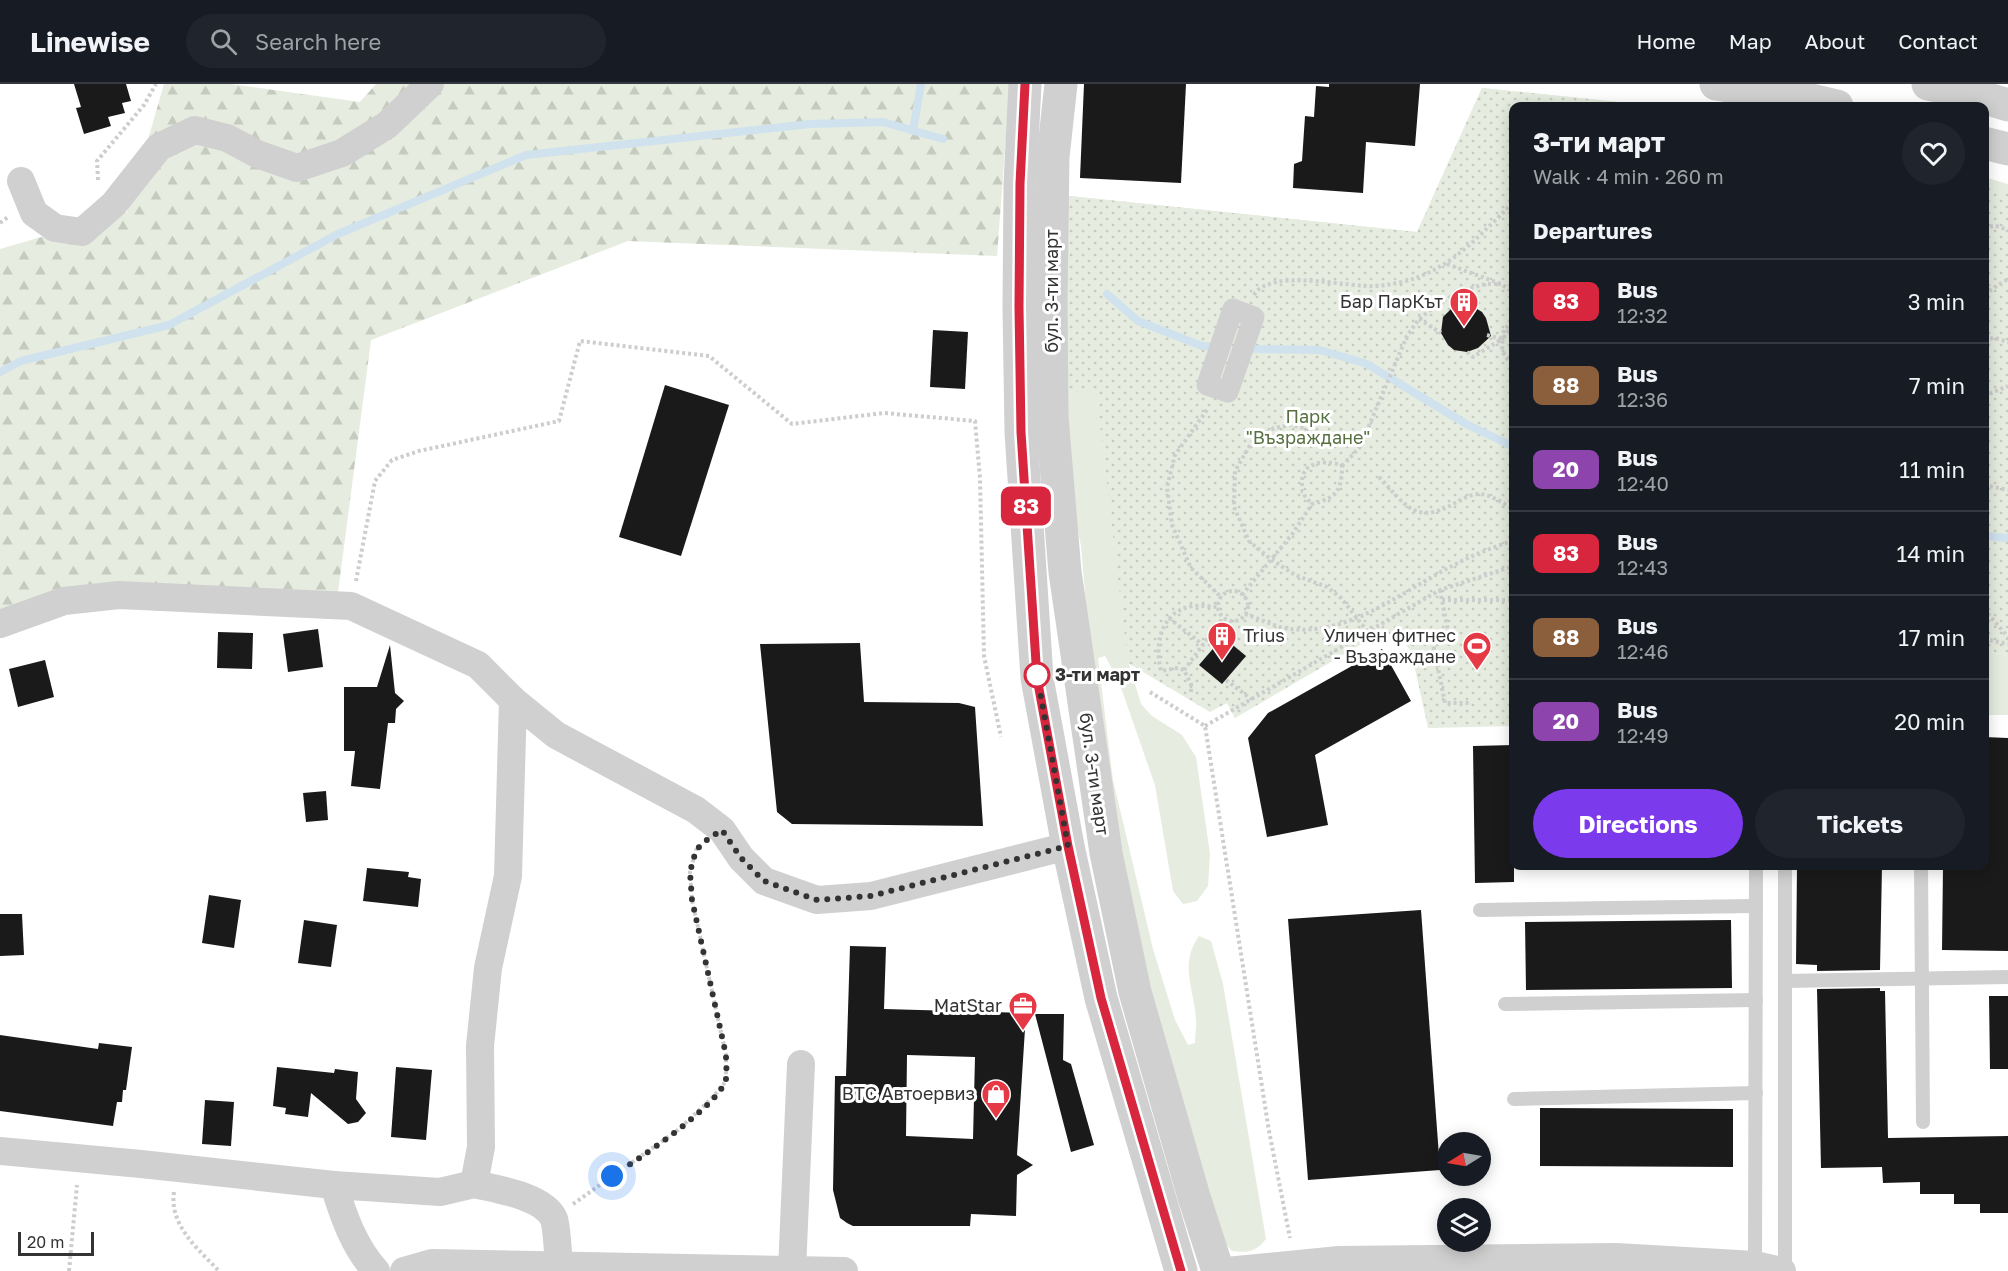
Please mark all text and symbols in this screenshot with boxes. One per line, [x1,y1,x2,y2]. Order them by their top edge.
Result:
search box [186,14,606,68]
text: Linewise [30,25,150,58]
icon: search [207,25,240,58]
text: Search here [255,28,381,55]
text: Home [1636,28,1696,54]
text: Map [1729,28,1772,54]
text: About [1805,28,1865,54]
text: Contact [1898,28,1978,54]
button: heart [1902,122,1965,185]
text: 3-ти март [1533,125,1665,158]
text: Walk · 4 min · 260 m [1533,164,1724,188]
text: Departures [1533,217,1652,244]
street label: бул. 3-ти март [1040,229,1062,353]
text: Bus [1617,276,1658,303]
building icon: Бар ПарКът [1448,286,1480,328]
text: 83 [1553,288,1579,314]
text: 3 min [1908,288,1965,315]
place label: Бар ПарКът [1340,290,1443,312]
text: 12:32 [1617,303,1668,327]
text: Bus [1617,360,1658,387]
text: 88 [1553,372,1579,398]
text: 7 min [1909,372,1965,399]
text: 12:36 [1617,387,1668,411]
park label: Парк "Възраждане" [1246,405,1370,448]
text: Bus [1617,444,1658,471]
text: 20 [1553,456,1579,482]
text: 11 min [1899,456,1965,483]
text: 12:40 [1617,471,1669,495]
line badge: 83 [999,486,1053,526]
text: 83 [1013,493,1039,519]
text: Bus [1617,528,1658,555]
text: 83 [1553,540,1579,566]
text: 14 min [1897,540,1965,567]
text: 12:43 [1617,555,1668,579]
text: Bus [1617,612,1658,639]
building icon: Trius [1206,620,1238,662]
place label: Trius [1243,624,1285,646]
place label: Уличен фитнес - Възраждане [1324,624,1456,667]
text: 88 [1553,624,1579,650]
text: 17 min [1898,624,1965,651]
sports icon: Уличен фитнес - Възраждане [1461,630,1493,672]
text: 12:46 [1617,639,1669,663]
marker: 3-ти март [1024,662,1050,688]
place label: 3-ти март [1055,663,1140,685]
text: Bus [1617,696,1658,723]
text: 20 [1553,708,1579,734]
text: 20 min [1894,708,1965,735]
street label: бул. 3-ти март [1075,711,1115,837]
text: 12:49 [1617,723,1669,747]
button: Directions [1533,789,1743,858]
button: Tickets [1755,789,1965,858]
office icon: MatStar [1007,990,1039,1032]
place label: MatStar [934,994,1002,1016]
shop icon: ВТС Автоервиз [980,1078,1012,1120]
place label: ВТС Автоервиз [842,1082,975,1104]
north arrow [1437,1132,1491,1186]
map controls [1437,1132,1491,1252]
your location [597,1161,627,1191]
button: layers [1437,1198,1491,1252]
scale bar [18,1229,94,1256]
text: 20 m [27,1232,64,1252]

